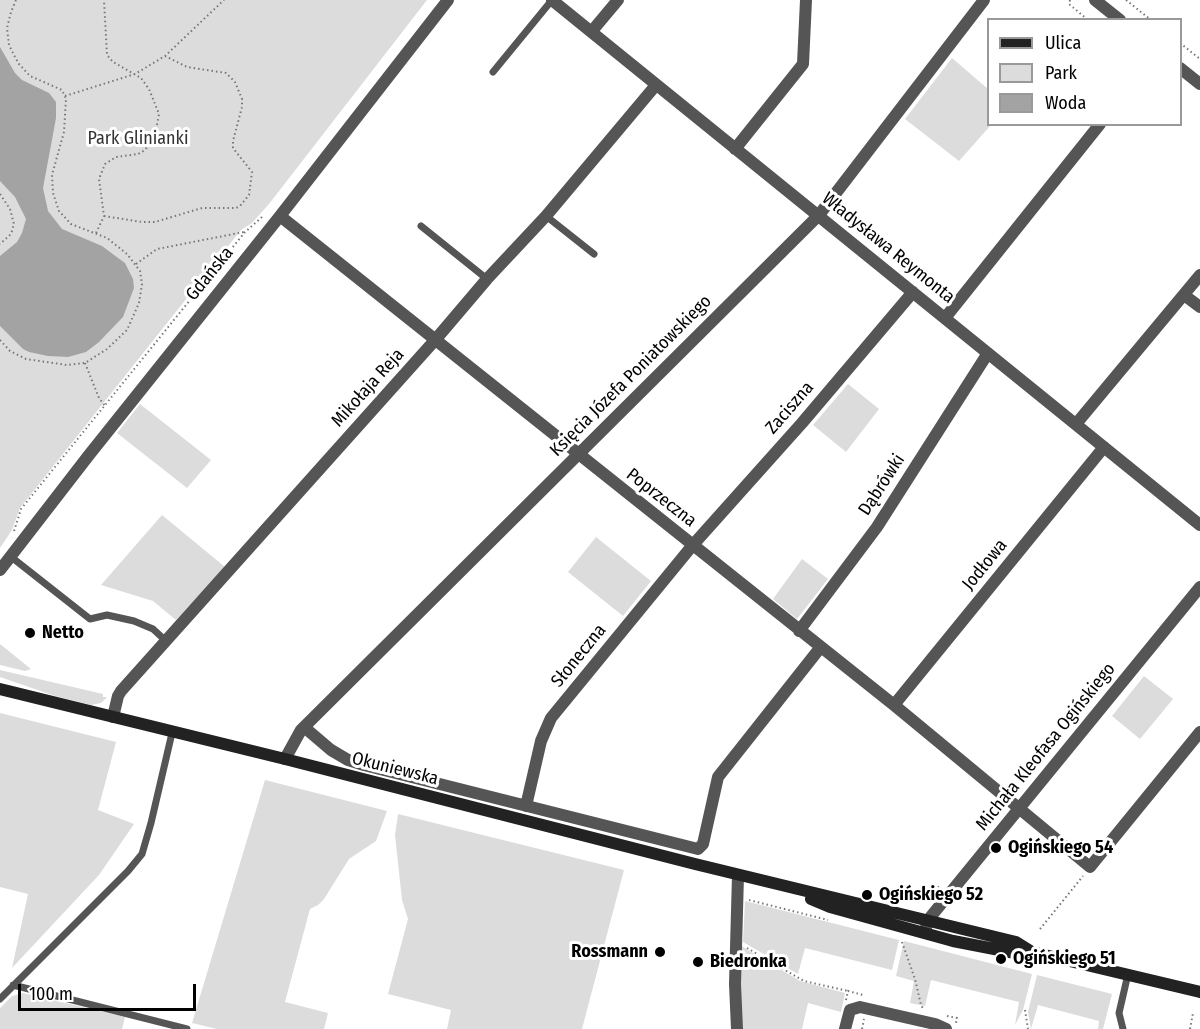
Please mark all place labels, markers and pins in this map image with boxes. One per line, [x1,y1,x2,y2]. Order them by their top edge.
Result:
place label: Netto [42,622,84,644]
marker: Netto [23,626,37,640]
place label: Ogińskiego 54 [1008,837,1113,859]
marker: Ogińskiego 54 [989,841,1003,855]
place label: Ogińskiego 52 [879,884,983,906]
marker: Ogińskiego 52 [860,888,874,902]
place label: Rossmann [571,941,648,963]
marker: Rossmann [653,945,667,959]
place label: Ogińskiego 51 [1013,948,1116,970]
place label: Biedronka [710,951,787,973]
marker: Ogińskiego 51 [994,952,1008,966]
marker: Biedronka [691,955,705,969]

